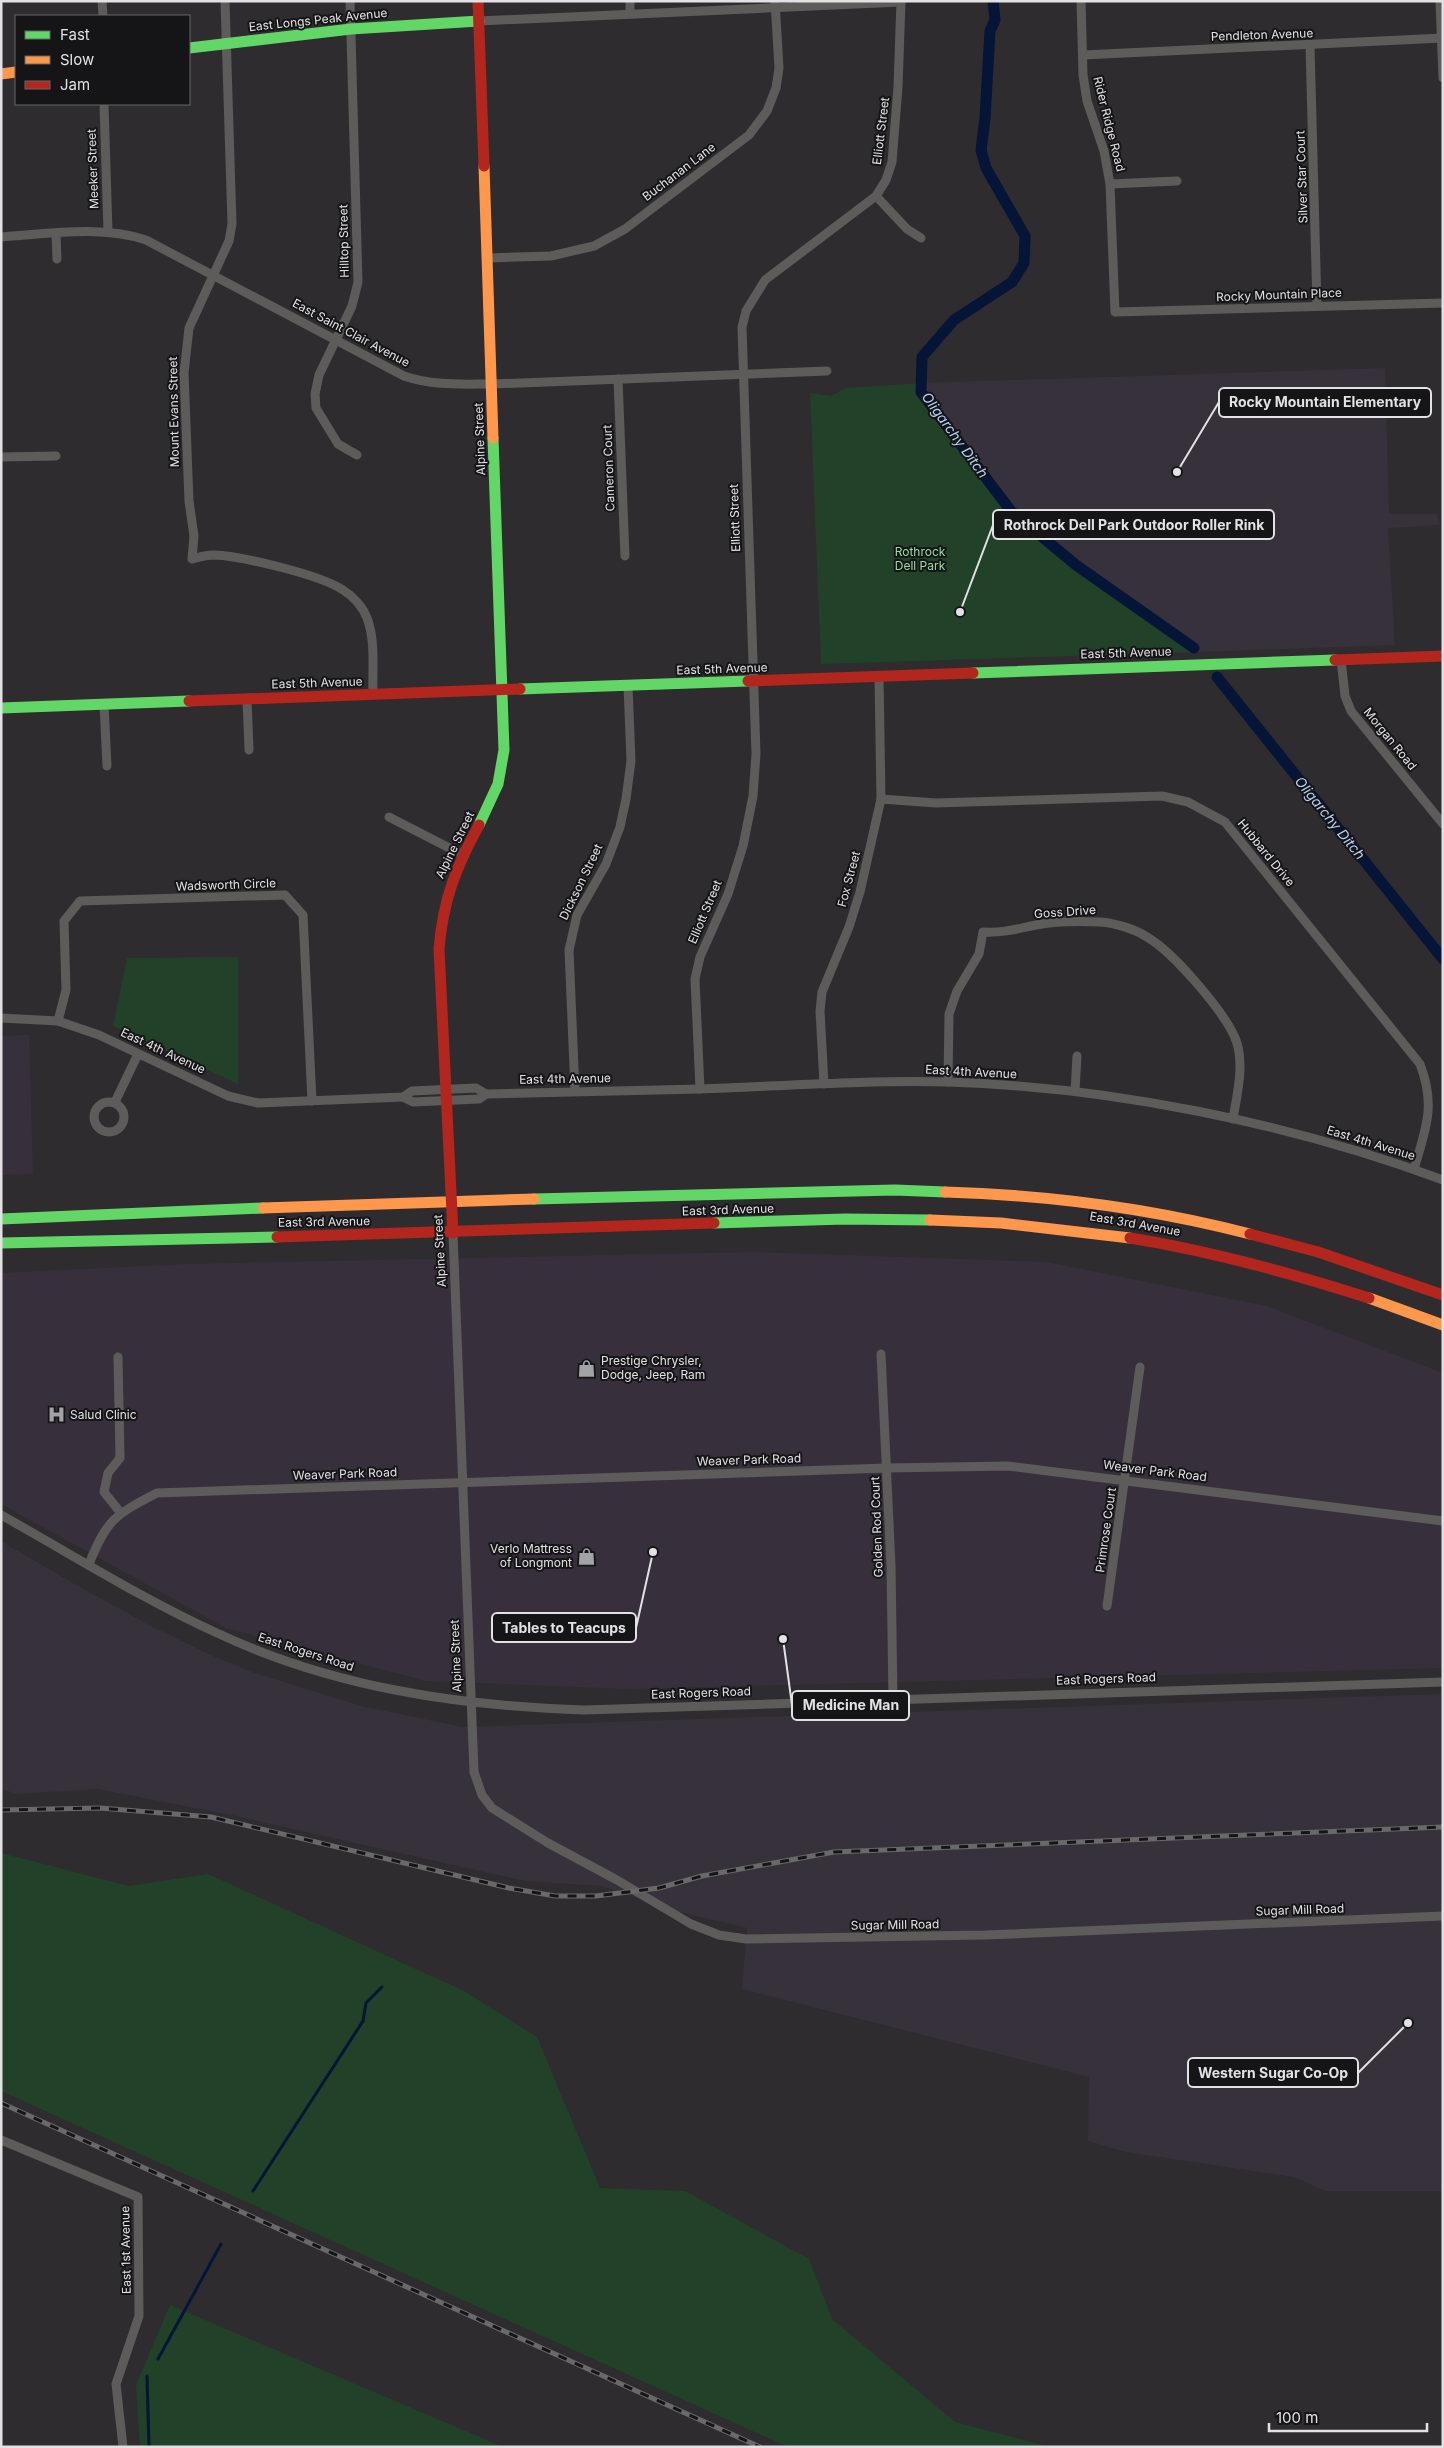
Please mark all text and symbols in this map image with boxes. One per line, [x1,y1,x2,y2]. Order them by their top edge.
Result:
street label: East Longs Peak Avenue [248,5,388,34]
legend [15,15,190,105]
text: Fast [60,25,90,44]
street label: Pendleton Avenue [1210,25,1313,44]
text: Slow [60,50,94,69]
text: Jam [60,75,90,94]
street label: Rider Ridge Road [1090,75,1129,173]
street label: Elliott Street [869,96,892,166]
street label: Meeker Street [84,129,101,209]
street label: Silver Star Court [1292,130,1311,224]
street label: Buchanan Lane [639,139,718,204]
street label: Hilltop Street [335,204,352,278]
street label: Rocky Mountain Place [1216,285,1342,304]
street label: East Saint Clair Avenue [290,295,412,370]
street label: Mount Evans Street [165,356,182,468]
callout: Rocky Mountain Elementary [1219,388,1431,417]
water label: Oligarchy Ditch [919,389,992,481]
text: Rocky Mountain Elementary [1229,393,1422,410]
street label: Alpine Street [471,402,488,476]
street label: Cameron Court [599,424,618,512]
street label: Elliott Street [726,484,743,552]
callout: Rothrock Dell Park Outdoor Roller Rink [993,510,1274,539]
text: Rothrock Dell Park Outdoor Roller Rink [1004,516,1265,533]
park label: Rothrock Dell Park [895,544,946,573]
street label: East 5th Avenue [1080,643,1172,662]
street label: East 5th Avenue [676,659,768,678]
street label: East 5th Avenue [271,673,363,692]
street label: Morgan Road [1361,704,1420,773]
water label: Oligarchy Ditch [1292,773,1369,863]
street label: Alpine Street [432,809,477,881]
street label: Hubbard Drive [1235,816,1298,889]
street label: Dickson Street [556,841,605,922]
street label: Fox Street [834,849,863,908]
street label: Wadsworth Circle [176,875,276,894]
street label: Elliott Street [684,878,725,946]
street label: Goss Drive [1034,902,1096,921]
street label: East 4th Avenue [118,1024,208,1077]
street label: East 4th Avenue [925,1062,1017,1081]
street label: East 4th Avenue [519,1070,611,1087]
street label: East 4th Avenue [1325,1122,1417,1163]
street label: East 3rd Avenue [682,1200,774,1219]
street label: East 3rd Avenue [1088,1208,1182,1239]
street label: East 3rd Avenue [278,1213,370,1230]
street label: Alpine Street [430,1214,449,1288]
place label: Prestige Chrysler, Dodge, Jeep, Ram [601,1353,705,1382]
shop icon: Prestige Chrysler, Dodge, Jeep, Ram [577,1358,597,1378]
hospital icon: Salud Clinic [46,1405,66,1425]
place label: Salud Clinic [70,1407,137,1422]
street label: Weaver Park Road [697,1450,801,1469]
street label: Weaver Park Road [1102,1457,1208,1484]
street label: Weaver Park Road [293,1464,397,1483]
street label: Golden Rod Court [867,1476,886,1578]
street label: Primrose Court [1092,1486,1119,1573]
place label: Verlo Mattress of Longmont [490,1541,572,1570]
shop icon: Verlo Mattress of Longmont [576,1546,596,1566]
callout: Tables to Teacups [492,1613,636,1642]
street label: Alpine Street [447,1619,464,1693]
text: Tables to Teacups [502,1619,626,1636]
street label: East Rogers Road [256,1629,356,1674]
street label: East Rogers Road [1056,1669,1156,1688]
street label: East Rogers Road [651,1683,751,1702]
callout: Medicine Man [792,1691,909,1720]
text: Medicine Man [803,1696,899,1713]
street label: Sugar Mill Road [1255,1900,1345,1919]
street label: Sugar Mill Road [851,1916,939,1933]
callout: Western Sugar Co-Op [1188,2058,1358,2087]
text: Western Sugar Co-Op [1198,2064,1348,2081]
street label: East 1st Avenue [117,2206,134,2294]
scale bar [1269,2400,1426,2432]
text: 100 m [1276,2408,1318,2427]

